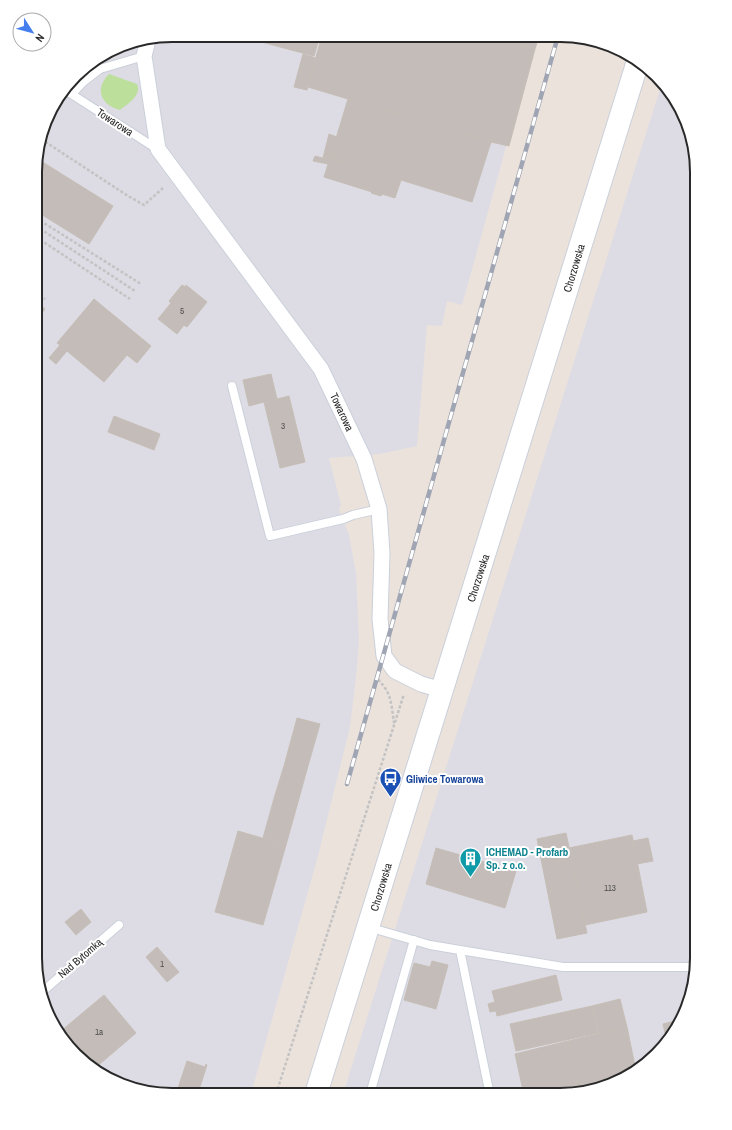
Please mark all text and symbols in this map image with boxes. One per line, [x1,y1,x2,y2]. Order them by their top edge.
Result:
north arrow [12,12,52,52]
text: N [33,31,48,45]
street label: Towarowa [94,105,136,139]
street label: Chorzowska [560,242,588,294]
house number: 5 [180,305,184,317]
street label: Towarowa [327,391,357,433]
house number: 3 [281,420,285,432]
street label: Chorzowska [464,552,492,604]
bus stop icon: Gliwice Towarowa [377,766,403,799]
place label: Gliwice Towarowa [406,772,484,786]
building icon: ICHEMAD - Profarb Sp. z o.o. [458,845,484,878]
place label: ICHEMAD - Profarb Sp. z o.o. [486,845,569,872]
street label: Chorzowska [367,861,395,913]
house number: 113 [604,882,616,894]
street label: Nad Bytomką [55,934,106,981]
house number: 1 [160,958,164,970]
house number: 1a [95,1026,103,1038]

